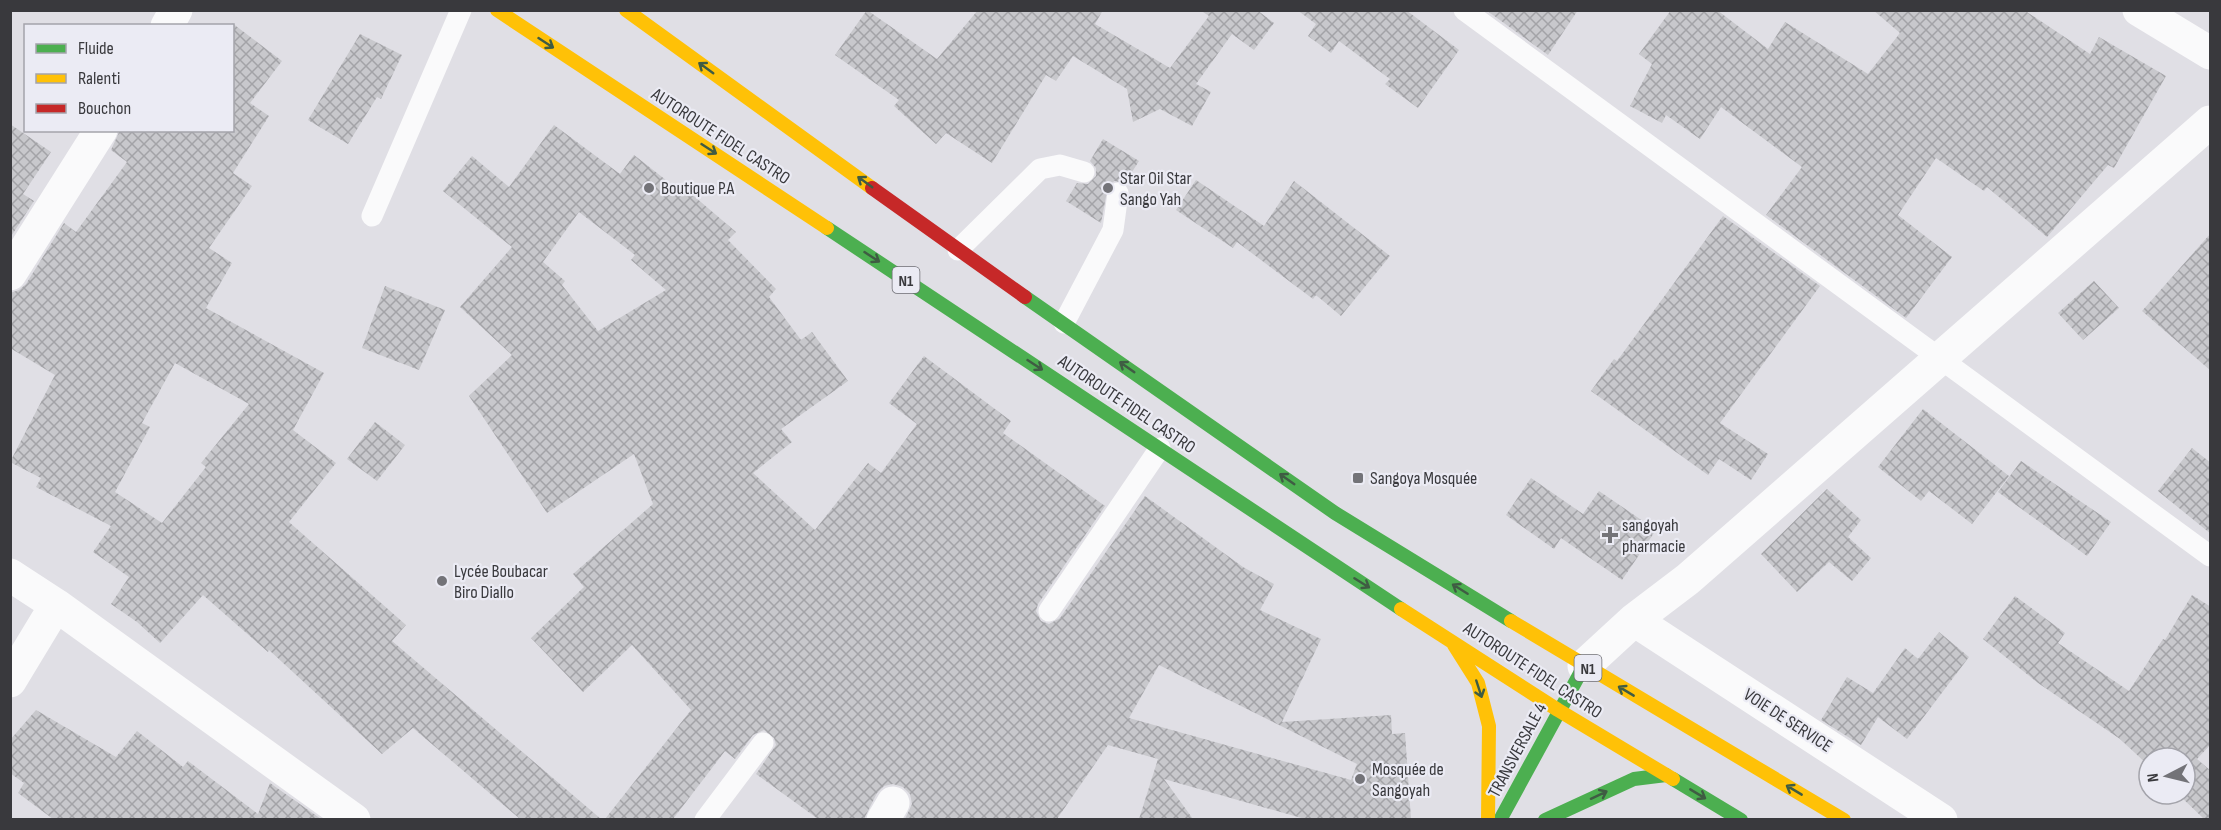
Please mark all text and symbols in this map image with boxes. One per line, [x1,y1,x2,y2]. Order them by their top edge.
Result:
legend [24,24,234,132]
one-way arrow [538,36,555,49]
text: Fluide [78,38,114,59]
one-way arrow [699,62,715,74]
text: Ralenti [78,68,120,89]
street label: AUTOROUTE FIDEL CASTRO [647,83,794,189]
text: Bouchon [78,98,131,119]
one-way arrow [701,143,718,156]
place label: Star Oil Star Sango Yah [1120,168,1192,210]
one-way arrow [857,176,873,188]
place label: Boutique P.A [661,178,735,199]
marker: Boutique P.A [642,181,656,195]
marker: Star Oil Star Sango Yah [1101,181,1115,195]
one-way arrow [863,251,880,263]
road number: N1 [892,267,920,293]
street label: AUTOROUTE FIDEL CASTRO [1053,350,1199,458]
one-way arrow [1026,358,1043,371]
one-way arrow [1119,361,1135,374]
place label: Sangoya Mosquée [1370,468,1477,489]
marker: Sangoya Mosquée [1351,471,1365,485]
one-way arrow [1279,473,1295,485]
place label: sangoyah pharmacie [1622,515,1686,557]
marker: sangoyah pharmacie [1603,528,1617,542]
place label: Lycée Boubacar Biro Diallo [454,561,548,603]
marker: Lycée Boubacar Biro Diallo [435,574,449,588]
one-way arrow [1353,577,1370,589]
one-way arrow [1451,583,1468,596]
street label: AUTOROUTE FIDEL CASTRO [1459,617,1606,723]
road number: N1 [1574,655,1602,681]
one-way arrow [1474,680,1485,699]
one-way arrow [1618,684,1635,696]
street label: VOIE DE SERVICE [1740,684,1836,757]
street label: TRANSVERSALE 4 [1484,699,1551,801]
north arrow [2137,746,2197,806]
place label: Mosquée de Sangoyah [1372,759,1444,801]
marker: Mosquée de Sangoyah [1353,772,1367,786]
text: N [2144,772,2164,783]
one-way arrow [1786,783,1803,795]
one-way arrow [1689,788,1706,800]
one-way arrow [1589,789,1607,801]

